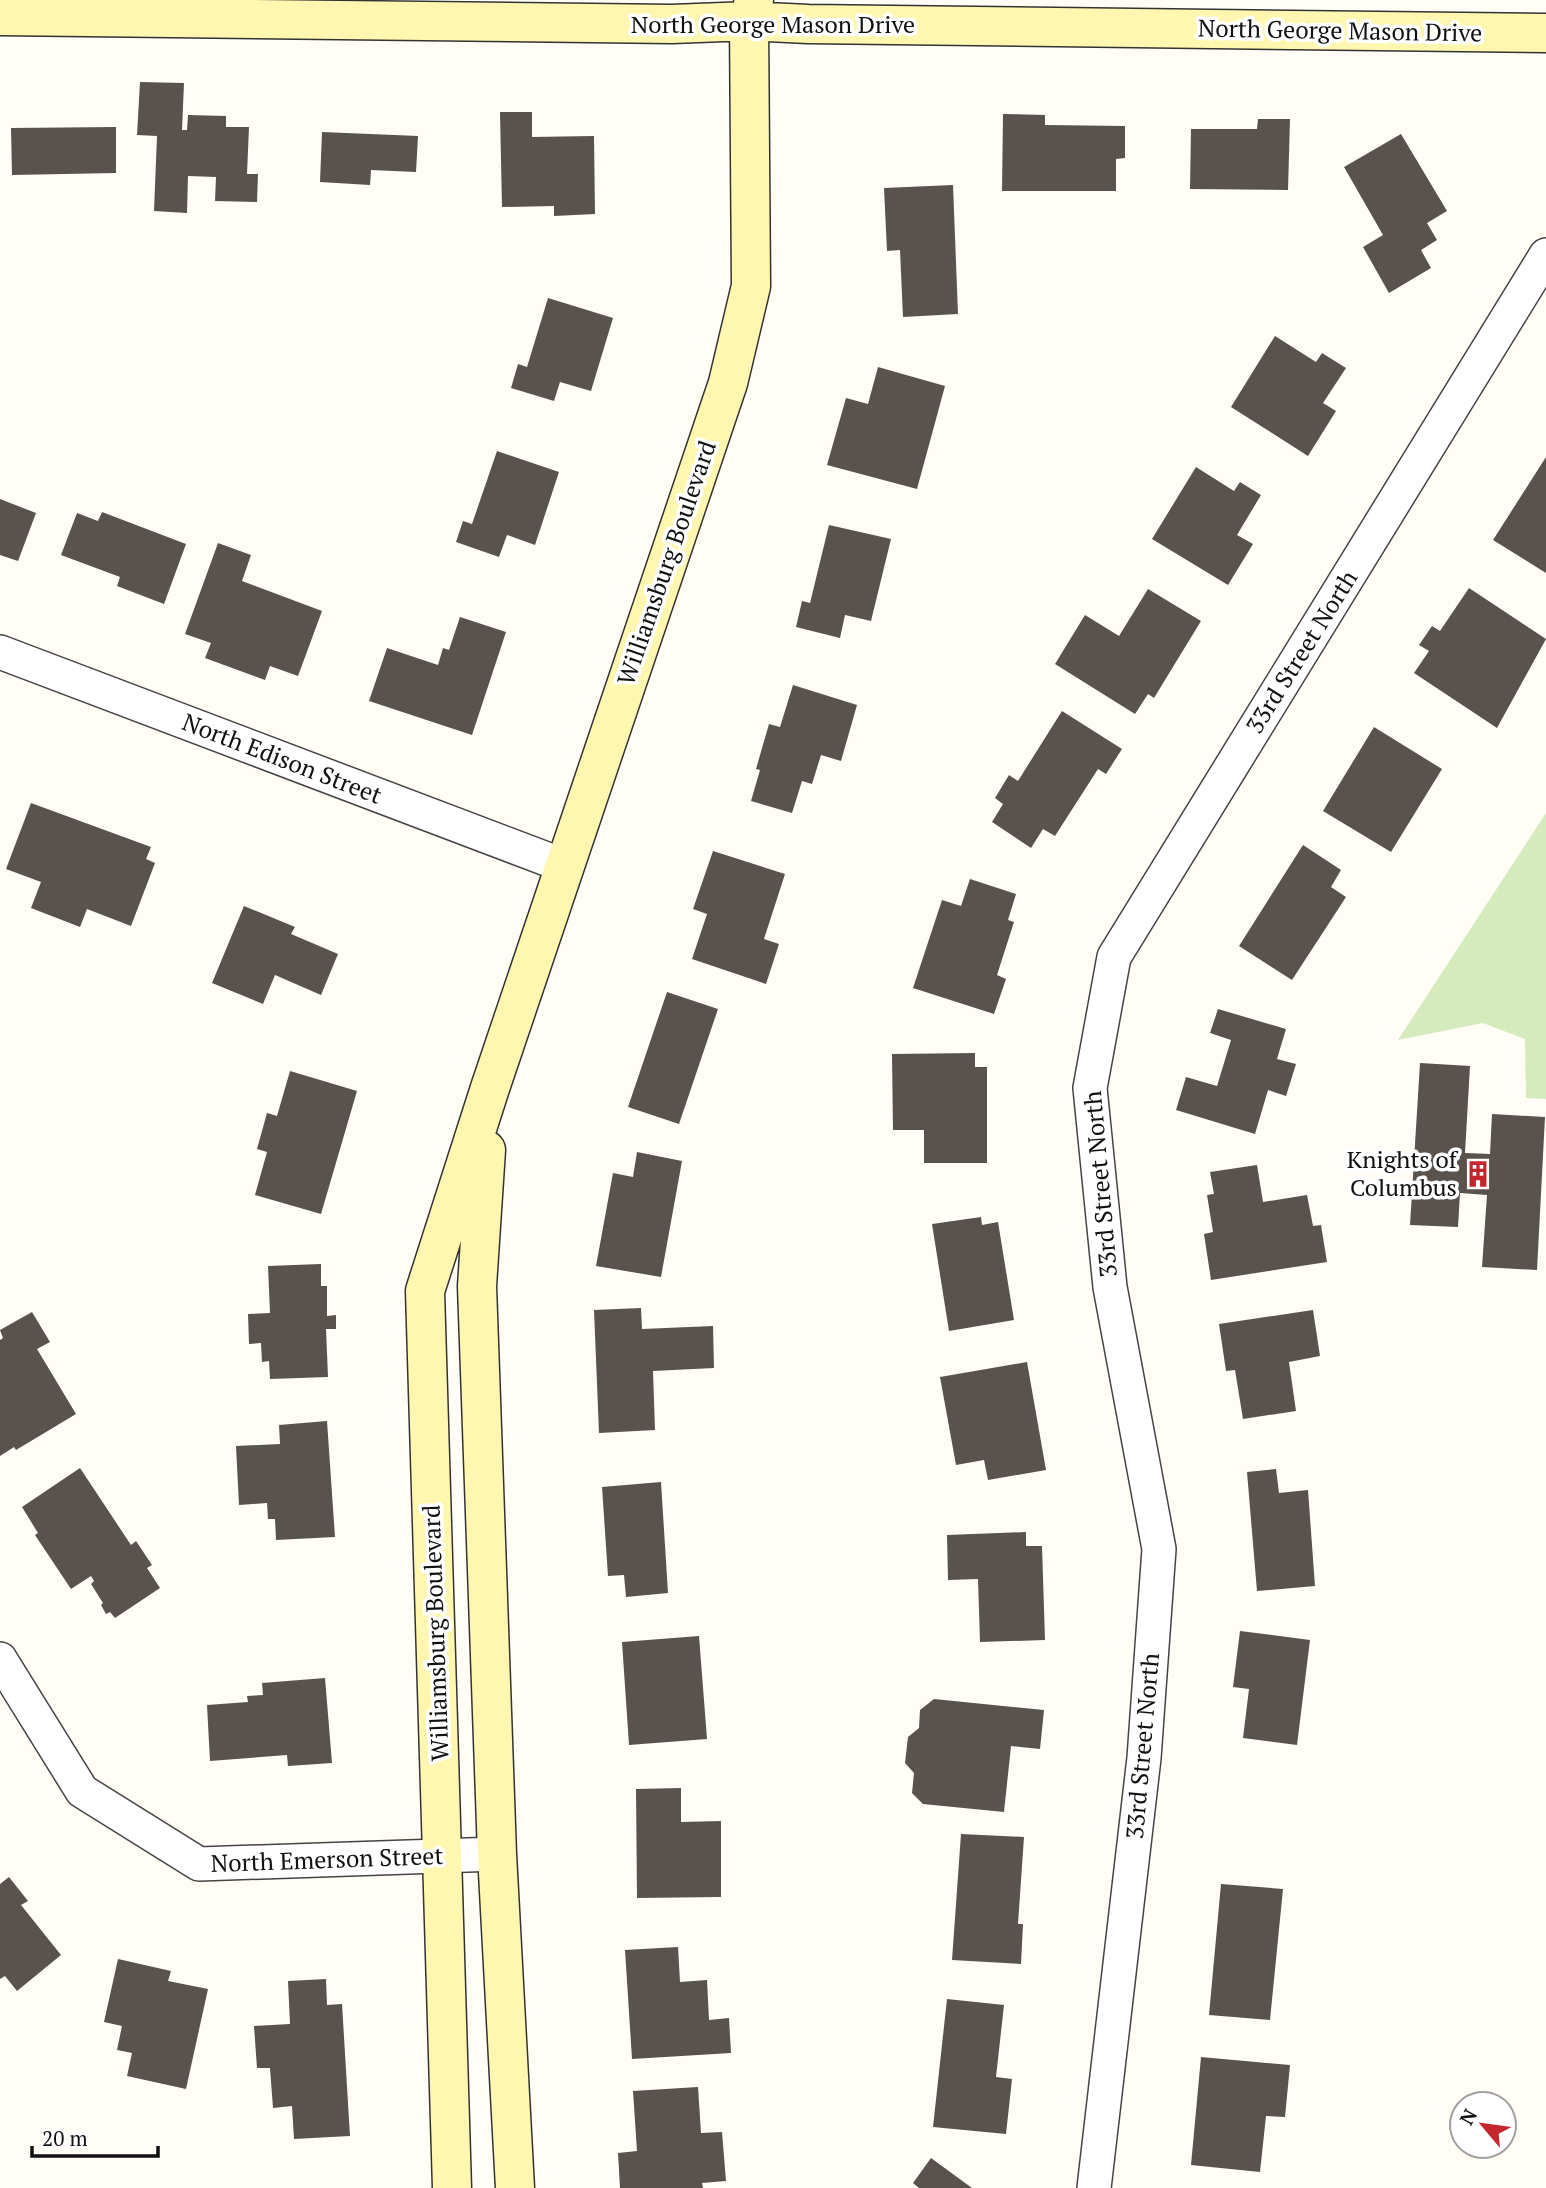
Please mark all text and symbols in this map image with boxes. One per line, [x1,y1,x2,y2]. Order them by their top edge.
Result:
street label: North George Mason Drive [631,8,915,40]
street label: North George Mason Drive [1198,12,1482,48]
street label: Williamsburg Boulevard [609,436,723,689]
street label: 33rd Street North [1238,564,1364,739]
street label: North Edison Street [178,705,387,811]
street label: 33rd Street North [1076,1090,1124,1279]
place label: Knights of Columbus [1347,1143,1459,1203]
building icon: Knights of Columbus [1463,1159,1493,1189]
street label: Williamsburg Boulevard [415,1504,455,1762]
street label: 33rd Street North [1118,1651,1166,1840]
street label: North Emerson Street [210,1839,444,1879]
north arrow [1448,2090,1518,2160]
text: N [1453,2104,1482,2129]
scale bar [32,2114,158,2158]
text: 20 m [42,2124,88,2152]

